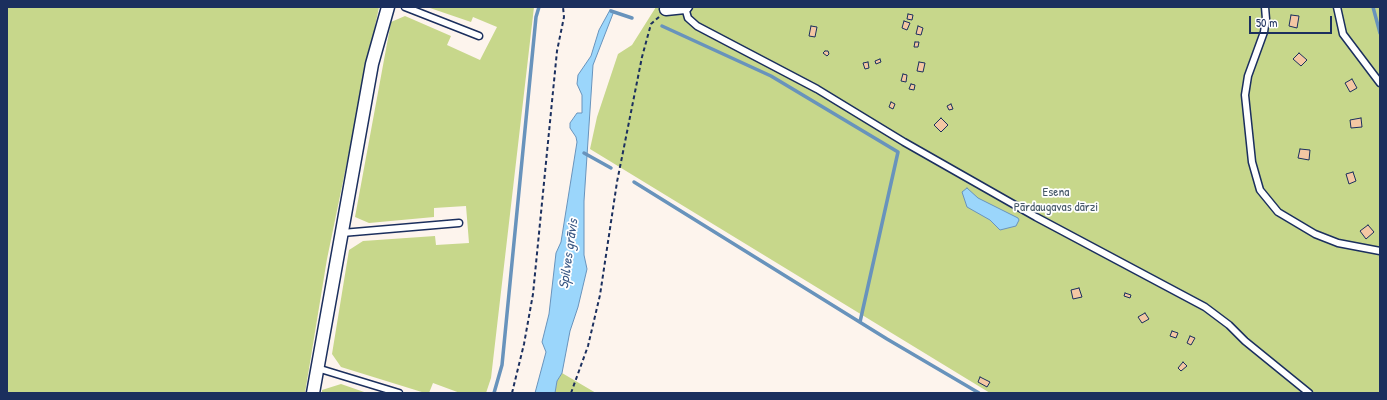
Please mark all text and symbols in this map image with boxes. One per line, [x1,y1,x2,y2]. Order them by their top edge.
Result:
scale bar [1251,8,1334,34]
text: 50 m [1256,14,1277,31]
park label: Esena Pārdaugavas dārzi [1014,185,1098,216]
water label: Spilves grāvis [556,218,582,290]

